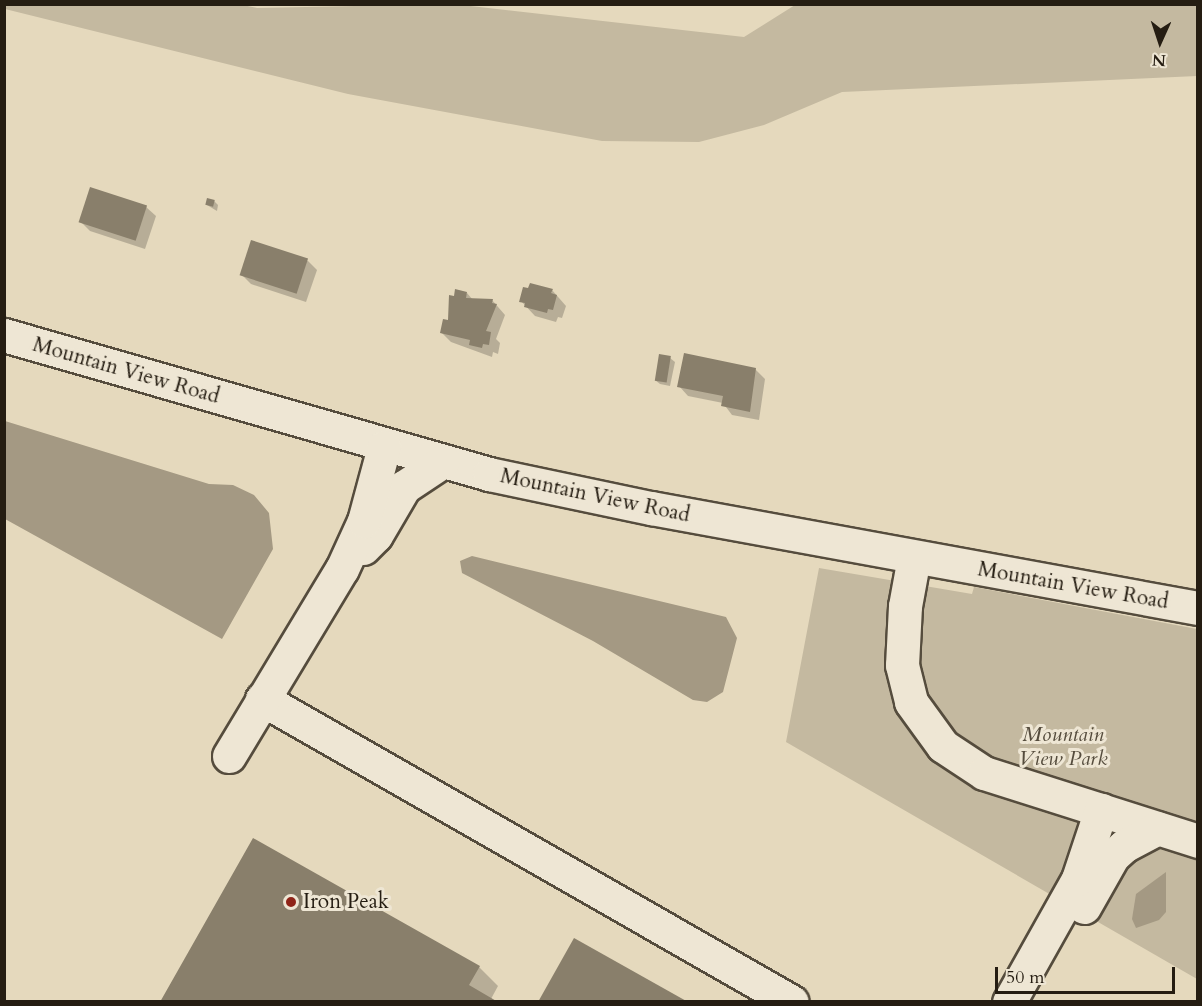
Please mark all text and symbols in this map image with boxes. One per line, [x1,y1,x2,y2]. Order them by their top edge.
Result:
north arrow [1130,12,1190,72]
text: N [1152,49,1167,71]
street label: Mountain View Road [30,332,222,410]
street label: Mountain View Road [498,464,692,528]
street label: Mountain View Road [976,557,1170,615]
park label: Mountain View Park [1018,722,1108,772]
place label: Iron Peak [303,889,389,915]
marker: Iron Peak [284,895,298,909]
scale bar [998,955,1178,993]
text: 50 m [1006,965,1045,990]

